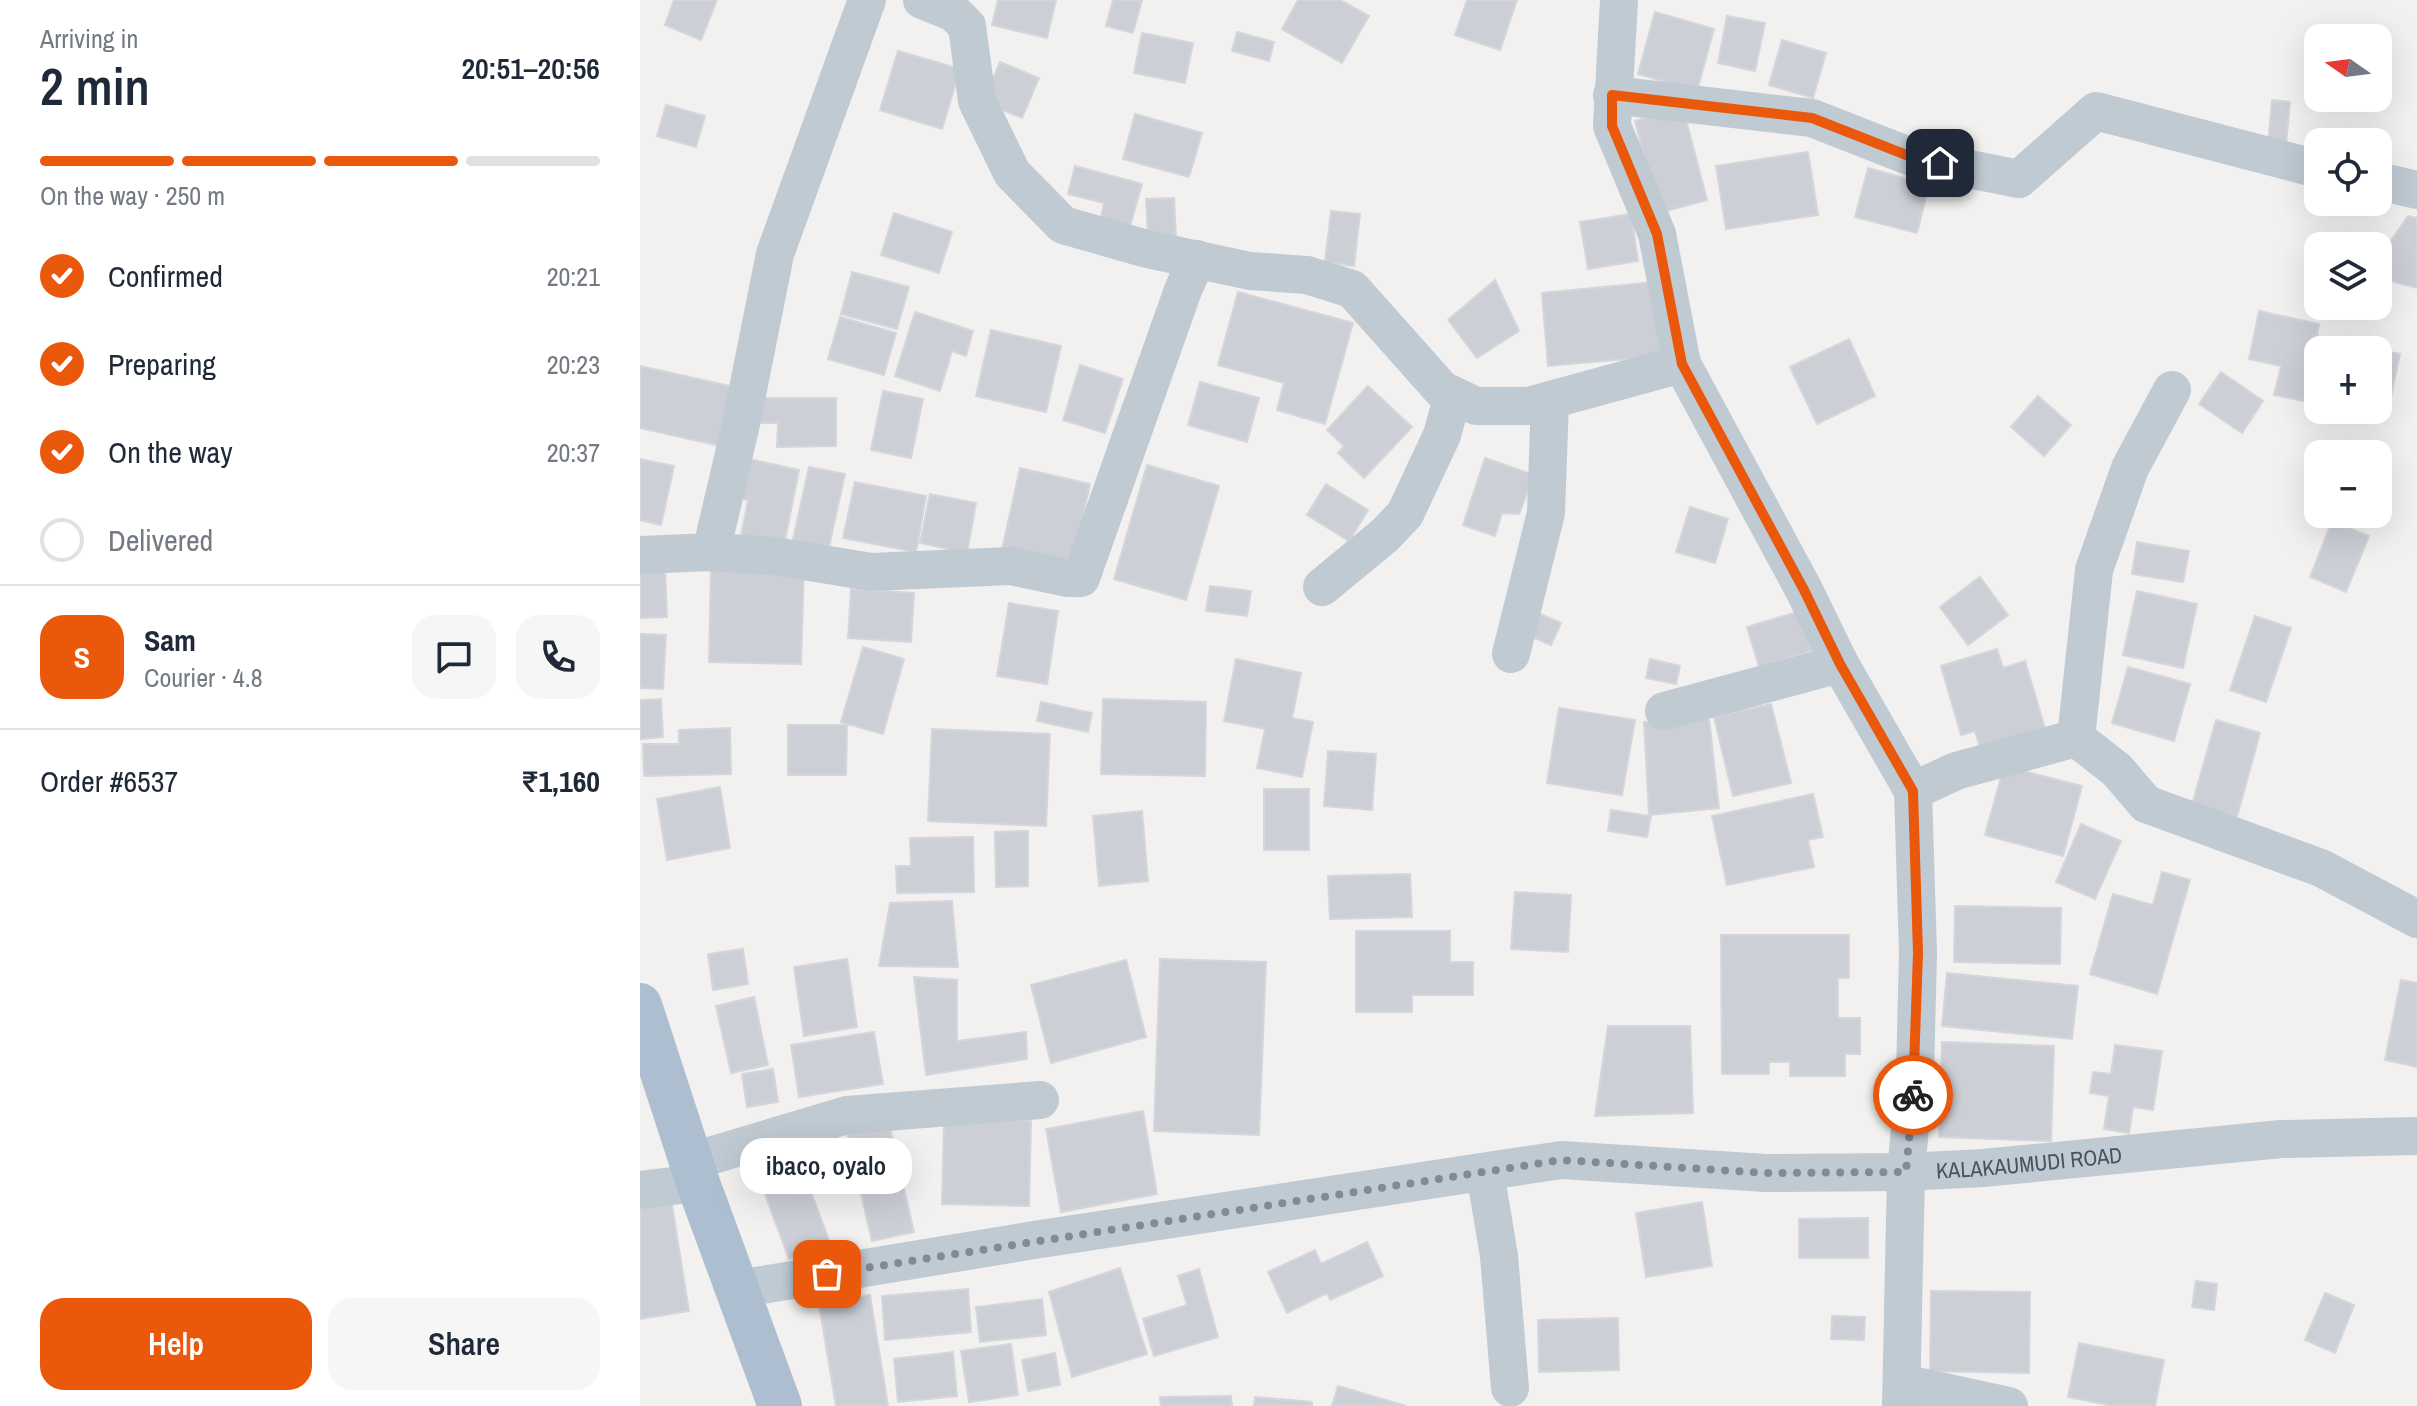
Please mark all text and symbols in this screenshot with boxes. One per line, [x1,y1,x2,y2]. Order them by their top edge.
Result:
text: Arriving in [40,21,138,56]
north arrow [2304,24,2392,112]
map controls [2304,24,2392,528]
text: 20:51–20:56 [461,48,600,88]
text: 2 min [40,51,150,121]
button: locate [2304,128,2392,216]
pin [1906,129,1974,197]
icon: home [1918,141,1962,185]
text: On the way · 250 m [40,178,225,213]
button: layers [2304,232,2392,320]
icon: check [40,254,84,298]
text: Confirmed [108,256,223,296]
text: 20:21 [547,259,600,294]
button: + [2304,336,2392,424]
icon: check [40,342,84,386]
text: Preparing [108,344,216,384]
text: 20:23 [547,347,600,382]
icon: check [40,430,84,474]
text: On the way [108,432,232,472]
text: 20:37 [547,435,600,470]
button: − [2304,440,2392,528]
text: Delivered [108,520,213,560]
button: chat [412,615,496,699]
button: phone [516,615,600,699]
text: Sam [144,620,196,660]
text: S [74,637,90,677]
text: Courier · 4.8 [144,660,263,695]
text: Order #6537 [40,761,178,801]
text: ₹1,160 [521,761,600,801]
courier [1873,1055,1953,1135]
icon: bike [1891,1073,1935,1117]
callout: ibaco, oyalo [741,1138,913,1194]
street label: KALAKAUMUDI ROAD [1935,1140,2124,1185]
text: ibaco, oyalo [766,1148,886,1183]
pin [793,1240,861,1308]
icon: bag [805,1252,849,1296]
button: Help [40,1298,312,1390]
button: Share [328,1298,600,1390]

